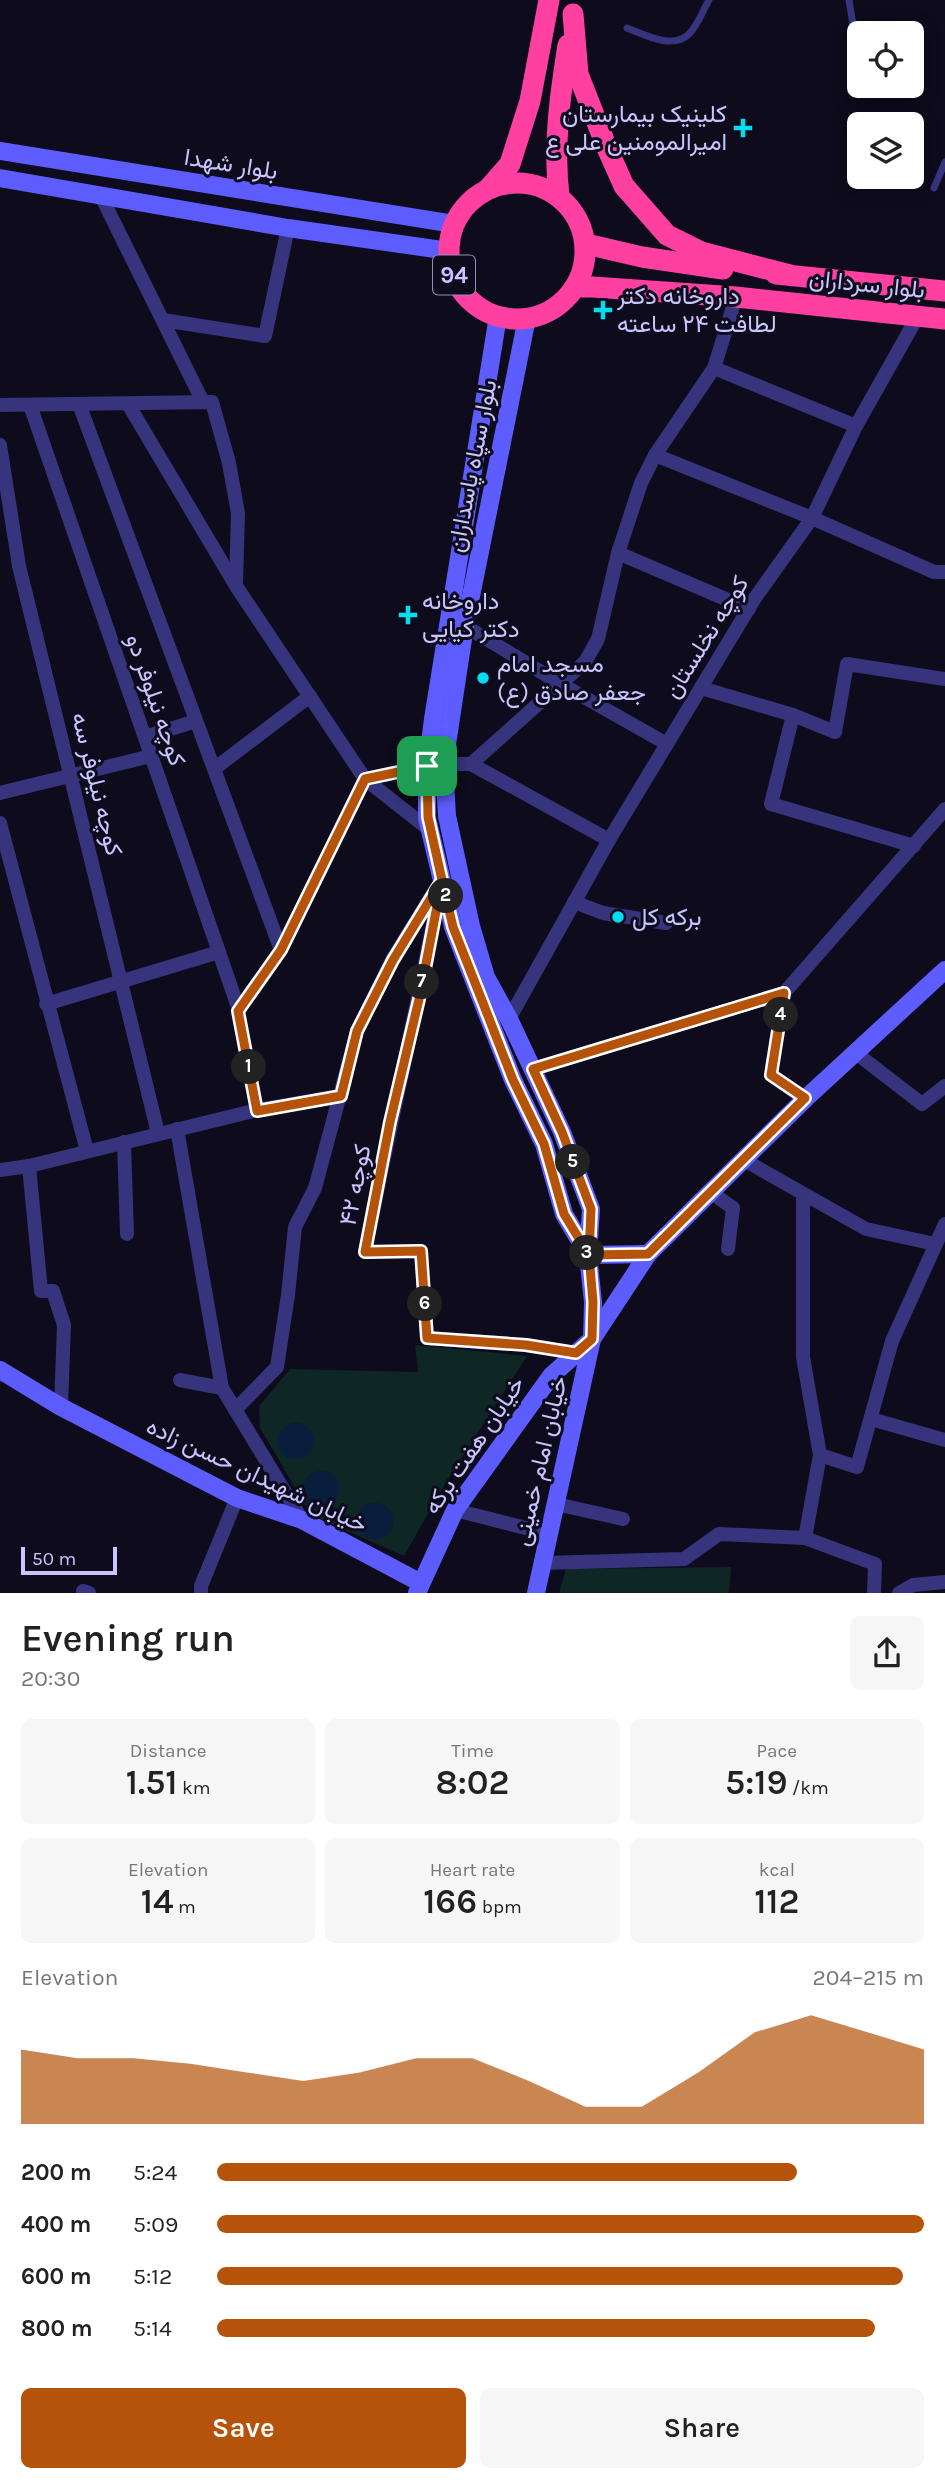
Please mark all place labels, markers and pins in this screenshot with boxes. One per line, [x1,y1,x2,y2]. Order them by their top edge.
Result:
place label: کلینیک بیمارستان امیرالمومنین علی ع [545,100,727,158]
marker: کلینیک بیمارستان امیرالمومنین علی ع [733,118,753,138]
place label: داروخانه دکتر لطافت ۲۴ ساعته [616,282,777,338]
marker: داروخانه دکتر لطافت ۲۴ ساعته [595,302,611,318]
place label: داروخانه دکتر کیایی [422,587,519,644]
marker: داروخانه دکتر کیایی [400,607,416,623]
place label: مسجد امام جعفر صادق (ع) [497,650,646,708]
marker: مسجد امام جعفر صادق (ع) [475,670,491,686]
pin [397,736,457,796]
pin: 2 [428,878,464,914]
place label: برکه کل [632,903,702,932]
marker: برکه کل [610,909,626,925]
pin: 7 [404,964,440,1000]
pin: 4 [764,998,798,1032]
pin: 1 [232,1050,266,1084]
pin: 5 [556,1144,590,1180]
pin: 3 [570,1236,604,1270]
pin: 6 [408,1286,442,1322]

